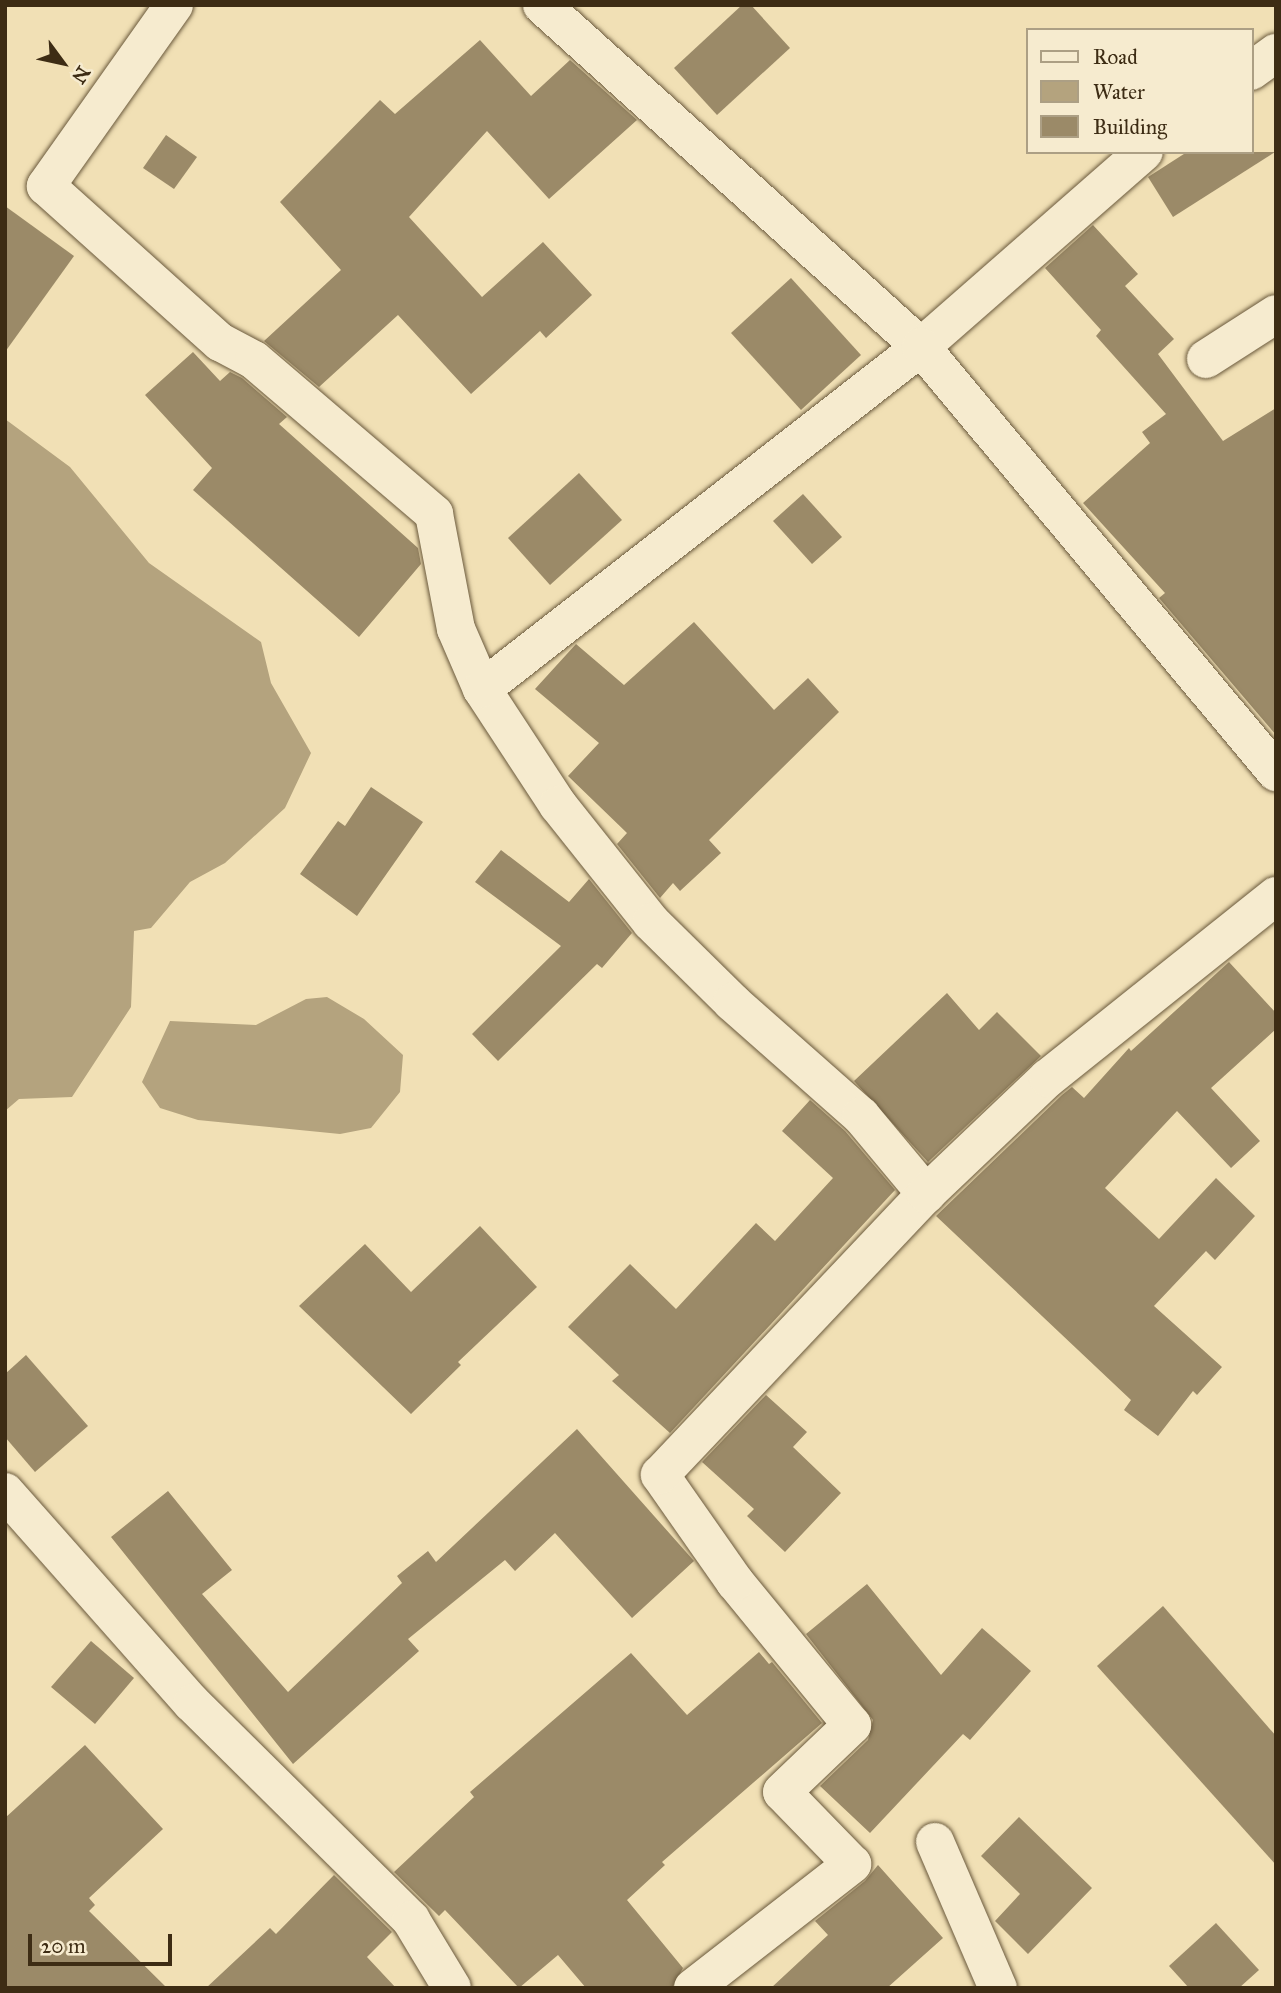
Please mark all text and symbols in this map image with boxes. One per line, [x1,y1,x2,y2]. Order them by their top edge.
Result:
north arrow [28,28,98,98]
legend [1026,28,1253,154]
text: Road [1093,44,1138,70]
text: N [67,62,95,88]
text: Water [1093,79,1145,105]
text: Building [1093,114,1167,140]
scale bar [32,1920,175,1964]
text: 20 m [41,1933,86,1959]

